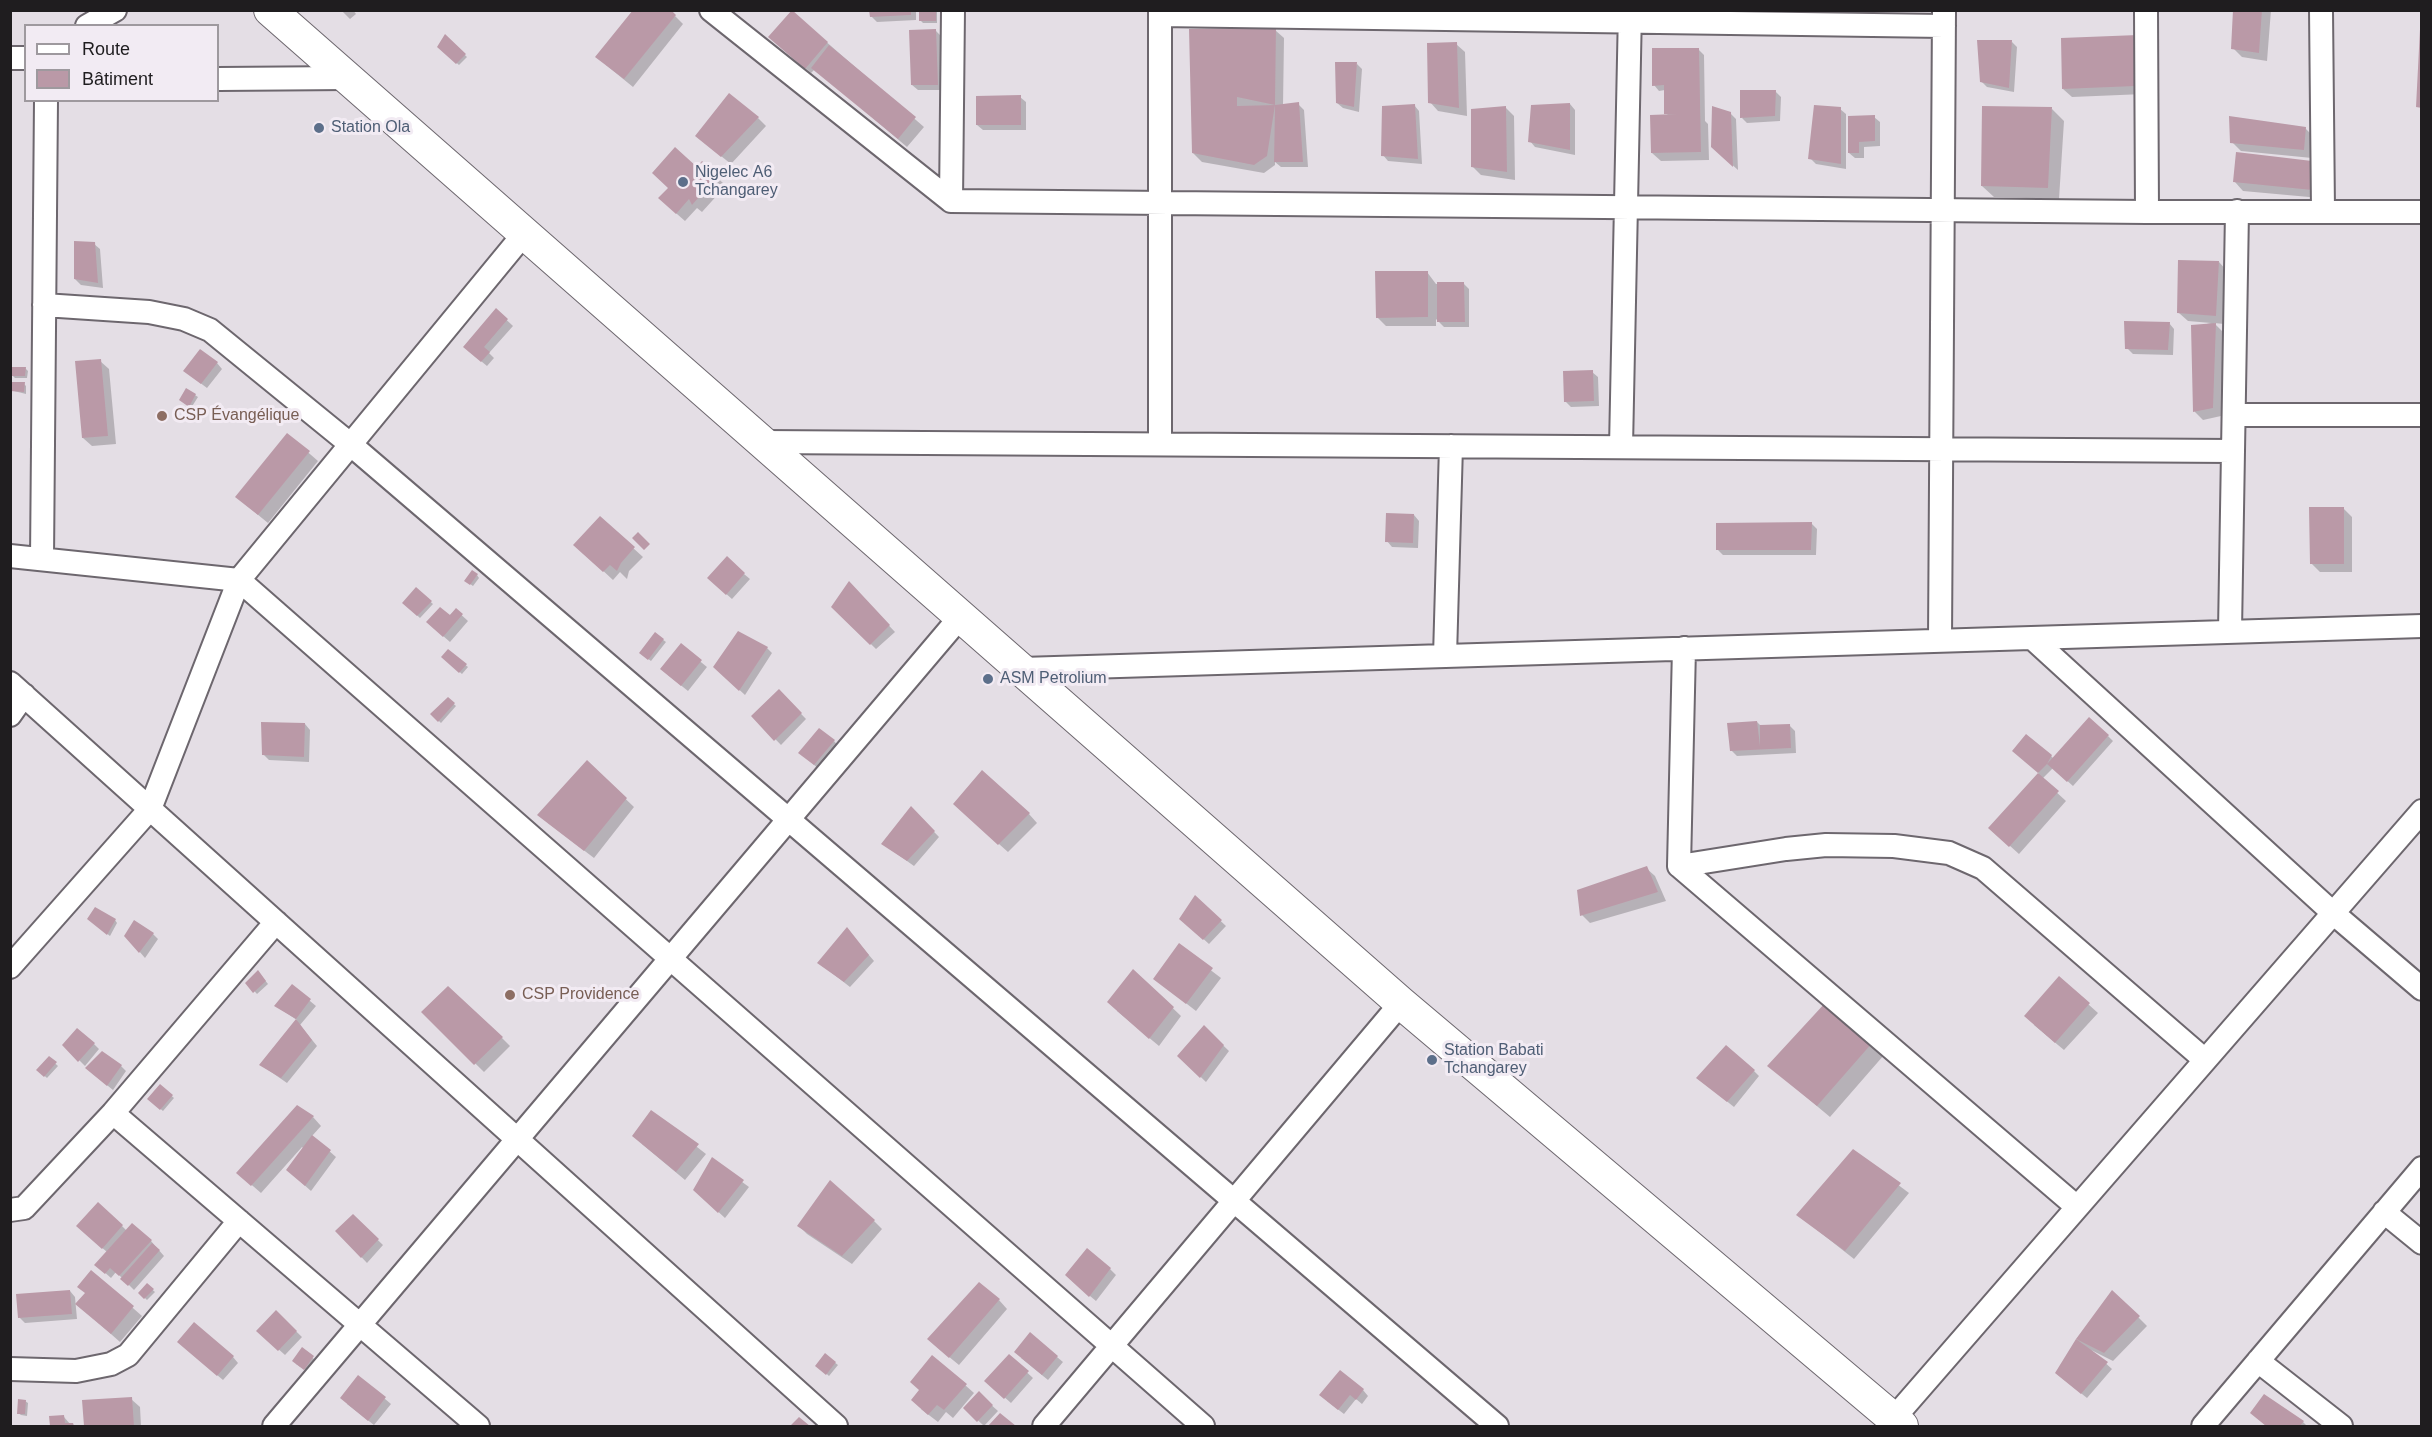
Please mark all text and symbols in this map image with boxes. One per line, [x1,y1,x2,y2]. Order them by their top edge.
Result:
legend [24,24,219,102]
text: Route [82,39,130,59]
text: Bâtiment [82,69,153,89]
place label: Station Ola [331,118,410,138]
marker: Station Ola [312,121,326,135]
place label: Nigelec A6 Tchangarey [695,163,778,201]
marker: Nigelec A6 Tchangarey [676,175,690,189]
place label: CSP Évangélique [174,406,299,426]
marker: CSP Évangélique [155,409,169,423]
place label: ASM Petrolium [1000,669,1107,689]
marker: ASM Petrolium [981,672,995,686]
place label: CSP Providence [522,985,639,1005]
marker: CSP Providence [503,988,517,1002]
place label: Station Babati Tchangarey [1444,1041,1544,1079]
marker: Station Babati Tchangarey [1425,1053,1439,1067]

